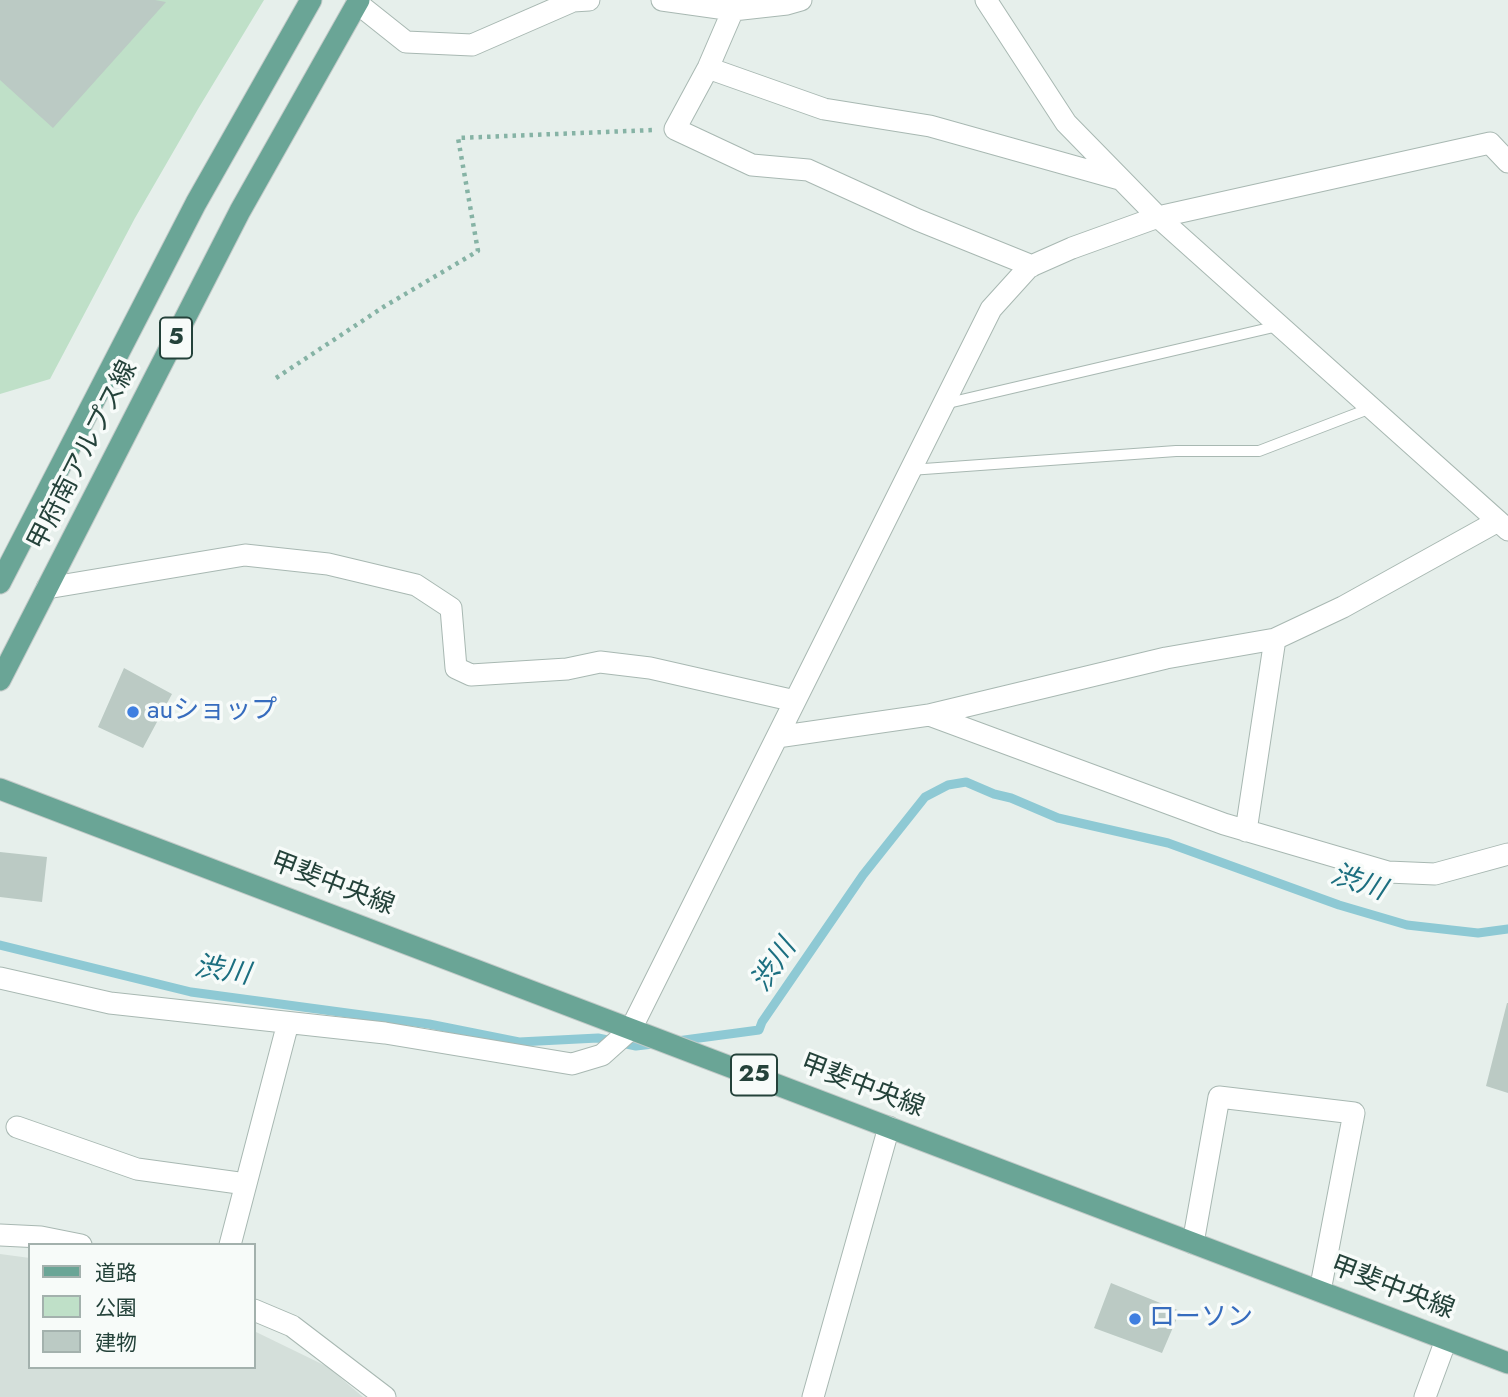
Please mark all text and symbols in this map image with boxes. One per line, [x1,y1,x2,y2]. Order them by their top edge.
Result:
road number: 5 [160,318,192,358]
street label: 甲府南アルプス線 [23,356,145,556]
place label: auショップ [147,696,277,728]
marker: auショップ [125,704,141,720]
street label: 甲斐中央線 [266,847,398,923]
water label: 渋川 [1326,859,1390,909]
water label: 渋川 [745,933,805,999]
water label: 渋川 [192,951,252,993]
street label: 甲斐中央線 [796,1049,928,1125]
road number: 25 [731,1055,777,1096]
legend [28,1243,256,1369]
street label: 甲斐中央線 [1326,1251,1458,1327]
text: 道路 [95,1258,137,1288]
text: 公園 [95,1293,137,1323]
place label: ローソン [1149,1303,1253,1335]
marker: ローソン [1127,1311,1143,1327]
text: 建物 [95,1328,137,1358]

